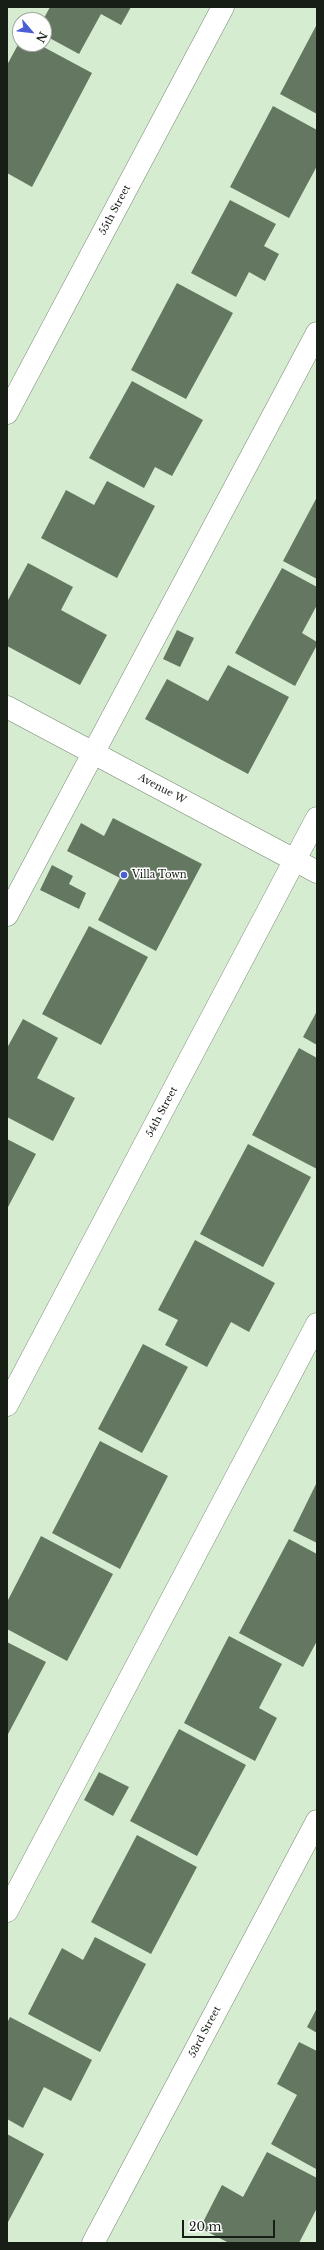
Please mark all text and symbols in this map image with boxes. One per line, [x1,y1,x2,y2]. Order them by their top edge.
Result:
north arrow [12,12,52,52]
text: N [33,29,50,45]
street label: 55th Street [97,183,133,237]
street label: Avenue W [136,771,188,807]
place label: Villa Town [132,869,187,881]
marker: Villa Town [119,870,129,880]
street label: 54th Street [144,1085,180,1139]
street label: 53rd Street [187,2004,223,2060]
scale bar [184,2212,277,2238]
text: 20 m [189,2219,221,2234]

